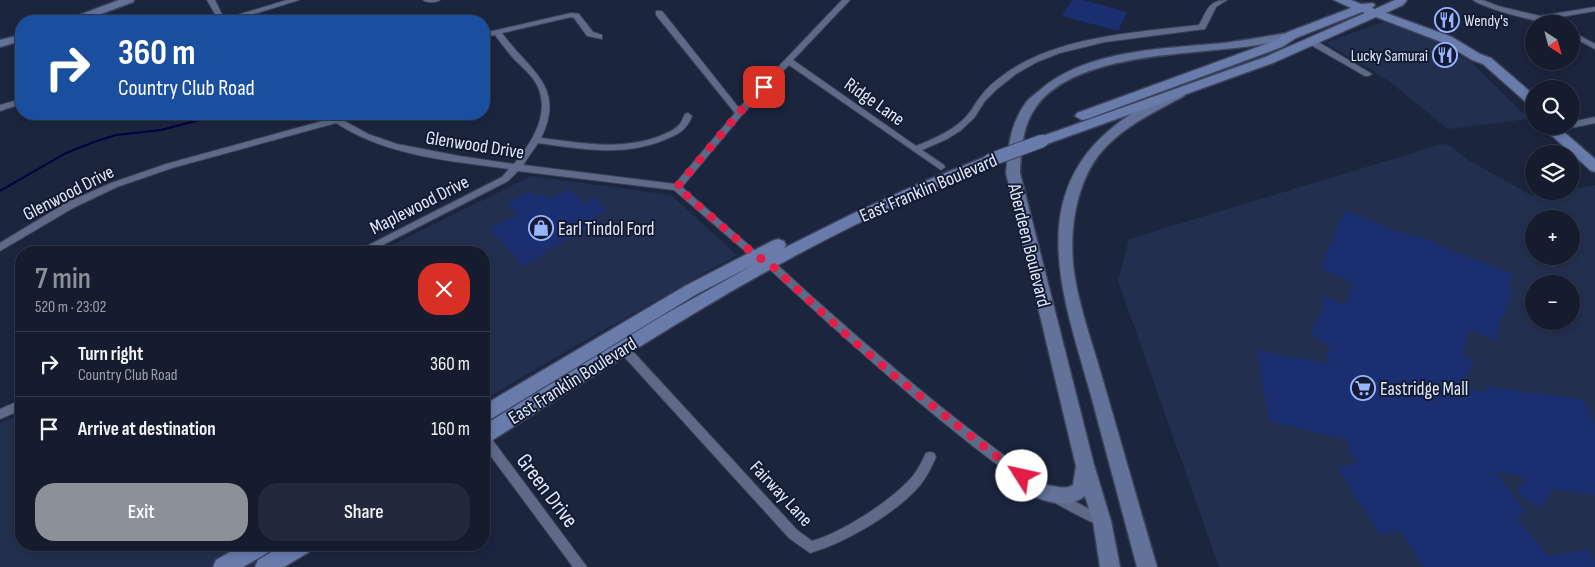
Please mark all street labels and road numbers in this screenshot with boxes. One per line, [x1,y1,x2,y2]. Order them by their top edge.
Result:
street label: Ridge Lane [839,73,909,131]
street label: Glenwood Drive [424,126,526,165]
street label: East Franklin Boulevard [856,149,1001,228]
street label: Glenwood Drive [19,161,118,226]
street label: Maplewood Drive [366,171,473,240]
street label: Aberdeen Boulevard [1002,180,1055,309]
street label: East Franklin Boulevard [504,333,641,430]
street label: Green Drive [510,448,583,533]
street label: Fairway Lane [745,456,817,532]

